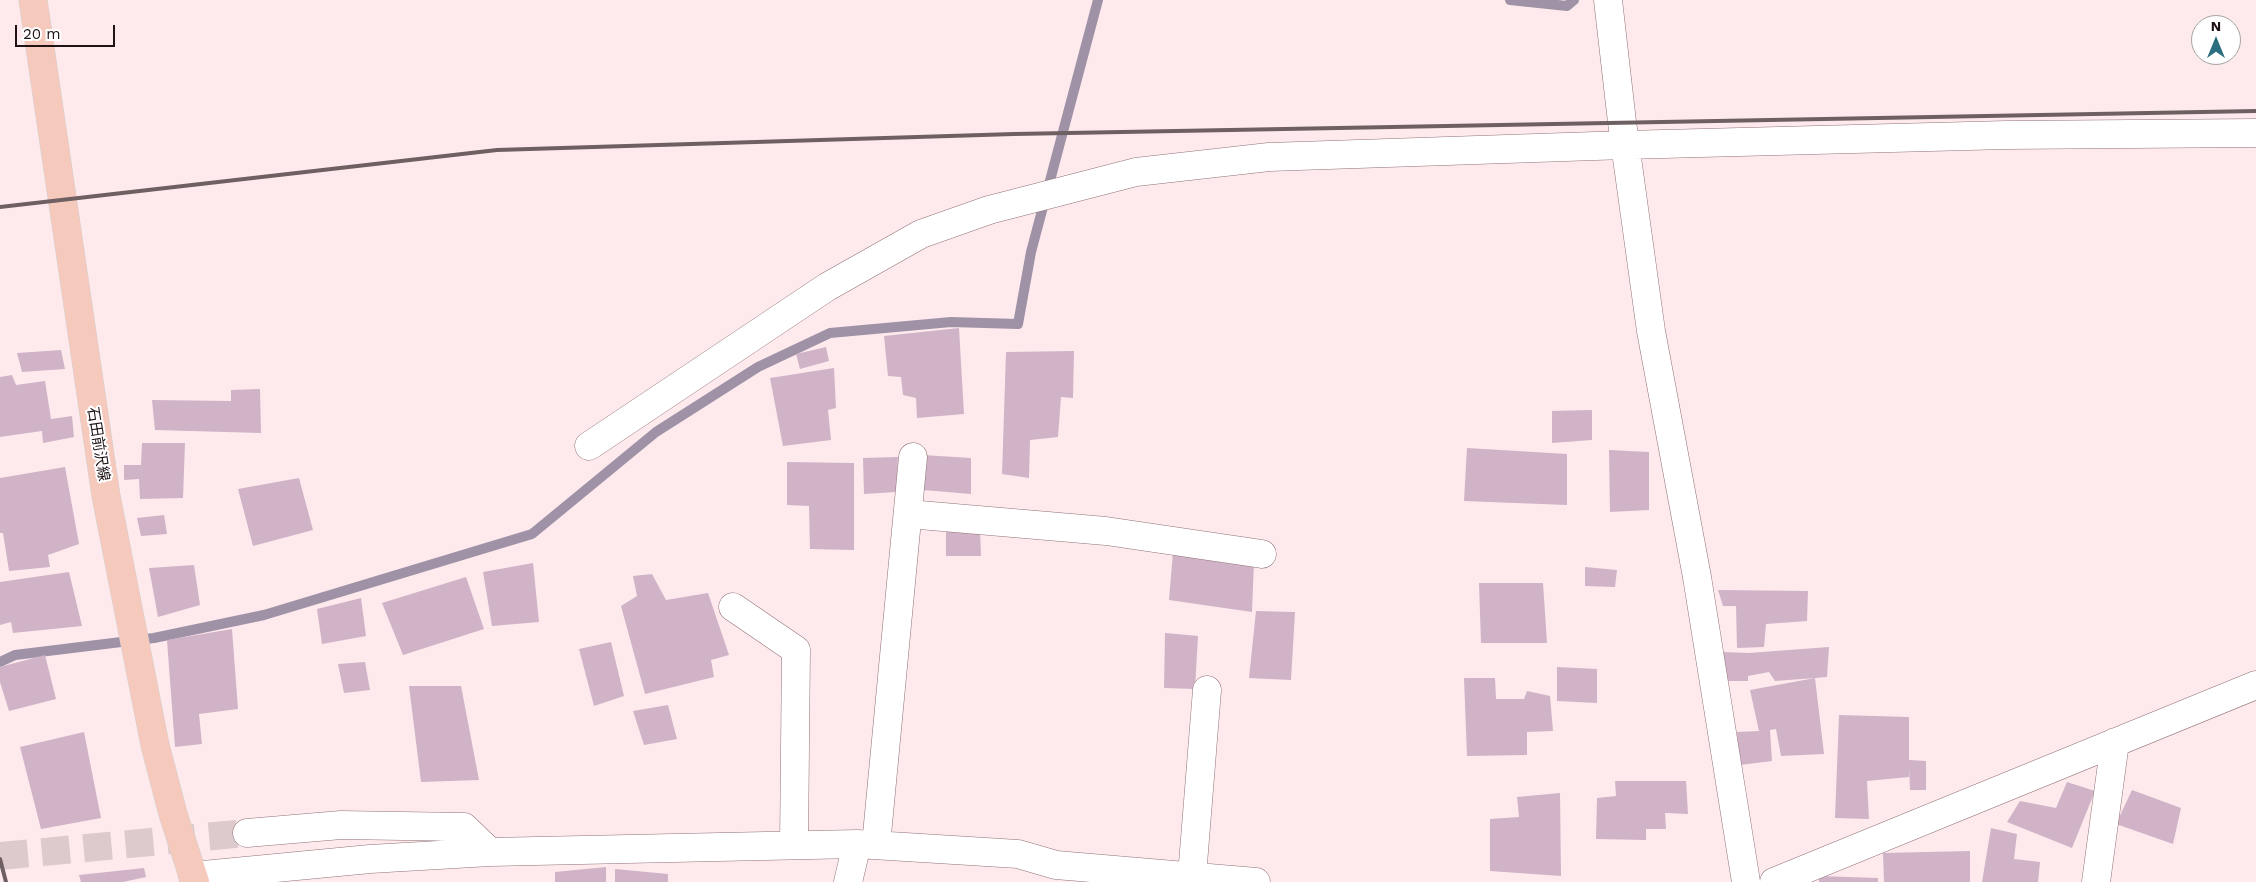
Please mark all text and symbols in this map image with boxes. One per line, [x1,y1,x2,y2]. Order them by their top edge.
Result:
scale bar [18,15,118,47]
north arrow [2191,15,2241,65]
text: N [2211,18,2221,34]
text: 20 m [23,25,61,43]
street label: 石田前沢線 [83,406,113,482]

